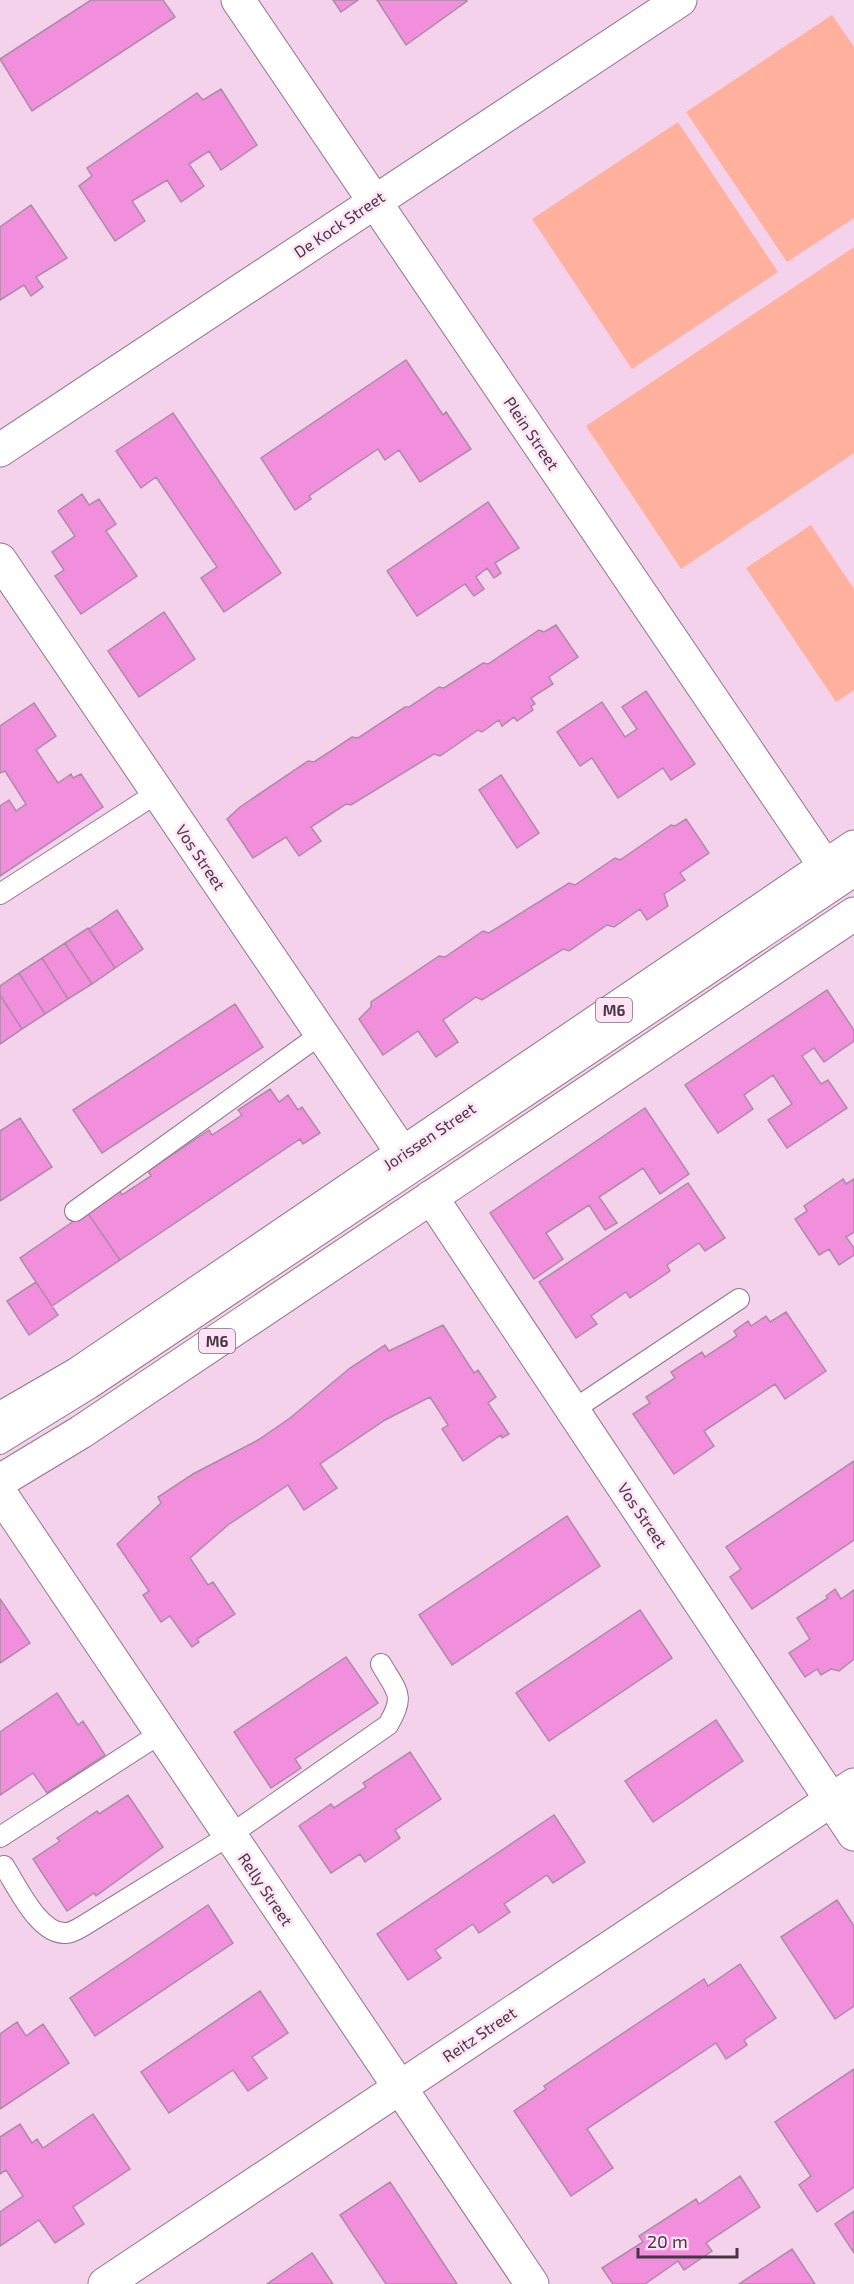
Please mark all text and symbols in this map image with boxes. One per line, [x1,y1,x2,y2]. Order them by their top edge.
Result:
street label: De Kock Street [290,187,388,261]
street label: Plein Street [501,393,563,473]
street label: Vos Street [172,821,230,893]
road number: M6 [596,998,632,1022]
street label: Jorissen Street [379,1098,479,1174]
road number: M6 [199,1329,235,1353]
street label: Vos Street [614,1479,672,1551]
street label: Relly Street [235,1849,297,1929]
street label: Reitz Street [439,2002,519,2066]
scale bar [638,2221,737,2259]
text: 20 m [647,2230,688,2252]

